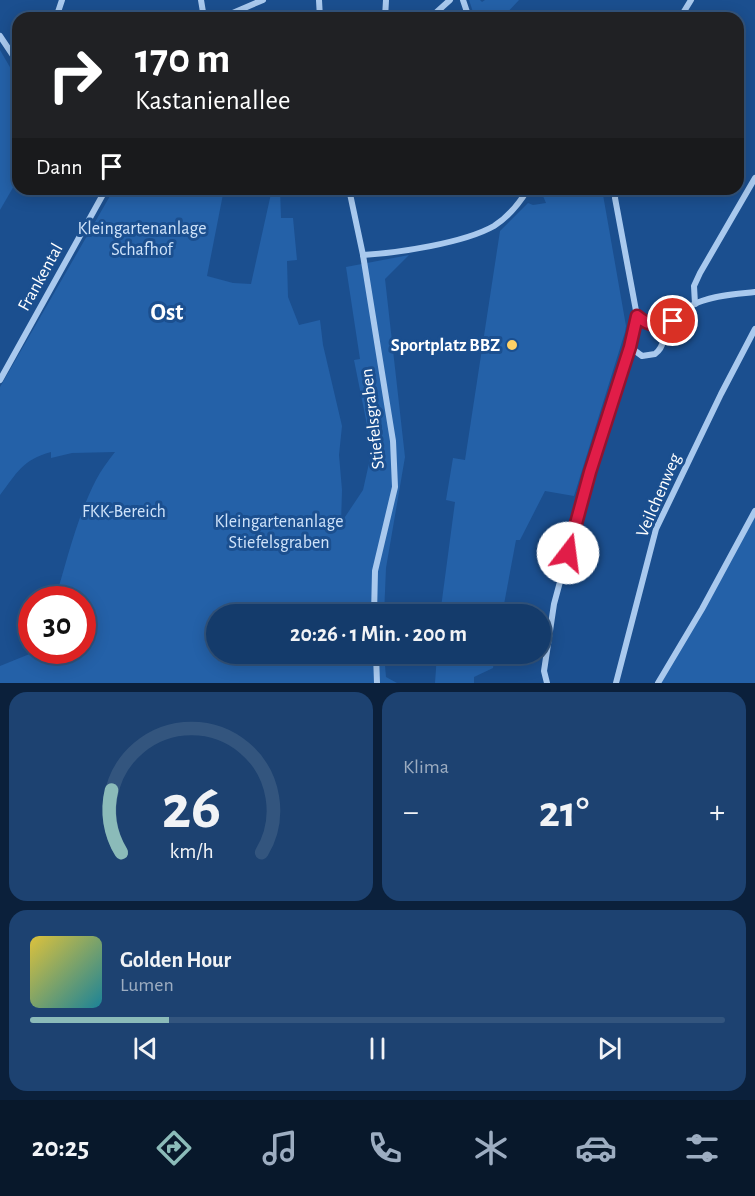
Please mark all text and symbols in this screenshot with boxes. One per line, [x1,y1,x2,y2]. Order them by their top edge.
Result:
icon: right [36,36,114,114]
text: 170 m [135,38,230,80]
text: Kastanienallee [135,87,290,114]
icon: arrive [95,150,128,183]
text: Dann [36,156,83,178]
park label: Kleingartenanlage Schafhof [77,220,207,259]
street label: Frankental [15,241,67,314]
pin [647,295,698,346]
district label: Ost [151,301,183,325]
icon: arrive [656,304,689,337]
place label: Sportplatz BBZ [391,337,500,355]
marker: Sportplatz BBZ [505,338,519,352]
street label: Stiefelsgraben [358,368,388,470]
street label: Veilchenweg [633,451,685,540]
park label: FKK-Bereich [82,503,166,521]
park label: Kleingartenanlage Stiefelsgraben [214,513,344,552]
position arrow [536,521,600,585]
speed limit sign: 30 [18,586,96,664]
text: 20:26 · 1 Min. · 200 m [290,623,467,645]
text: Klima [403,757,449,777]
text: 26 [161,777,221,839]
text: 21° [539,790,589,835]
text: − [403,796,419,829]
text: + [709,796,725,829]
text: km/h [169,842,213,863]
text: Golden Hour [120,949,231,971]
text: Lumen [120,975,174,995]
icon: previous [129,1032,162,1065]
icon: pause [361,1032,394,1065]
icon: next [593,1032,626,1065]
icon: directions [153,1127,195,1169]
icon: music [259,1127,301,1169]
icon: phone [364,1127,406,1169]
icon: climate [470,1127,512,1169]
icon: car [575,1127,617,1169]
icon: filters [681,1127,723,1169]
text: 20:25 [32,1134,89,1161]

